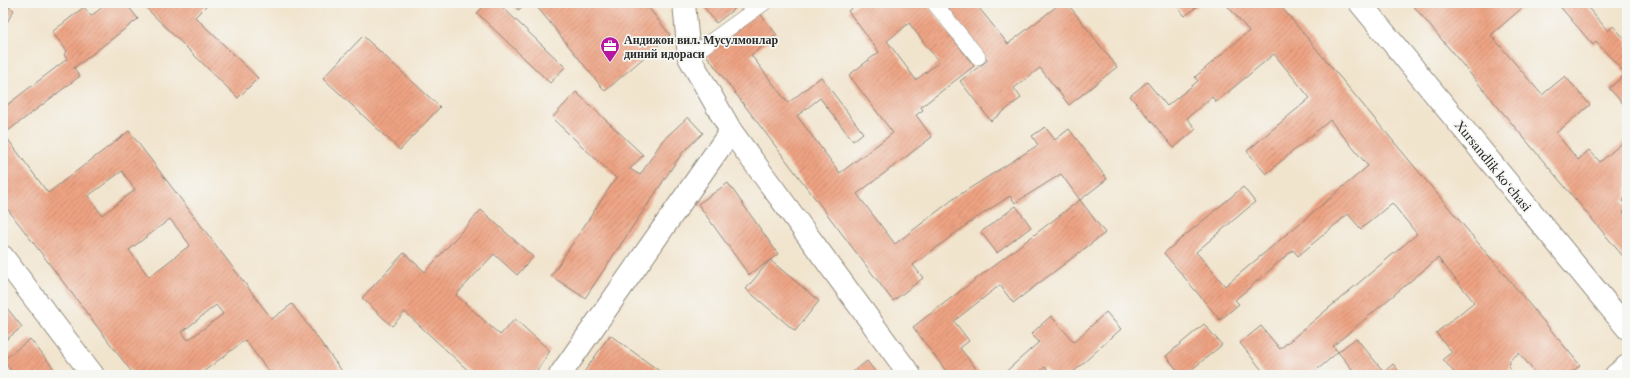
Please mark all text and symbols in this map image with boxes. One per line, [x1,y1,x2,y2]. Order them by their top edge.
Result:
place label: Андижон вил. Мусулмонлар диний идораси [624,32,778,61]
office icon: Андижон вил. Мусулмонлар диний идораси [599,35,621,63]
street label: Xursandlik koʻchasi [1451,117,1534,215]

